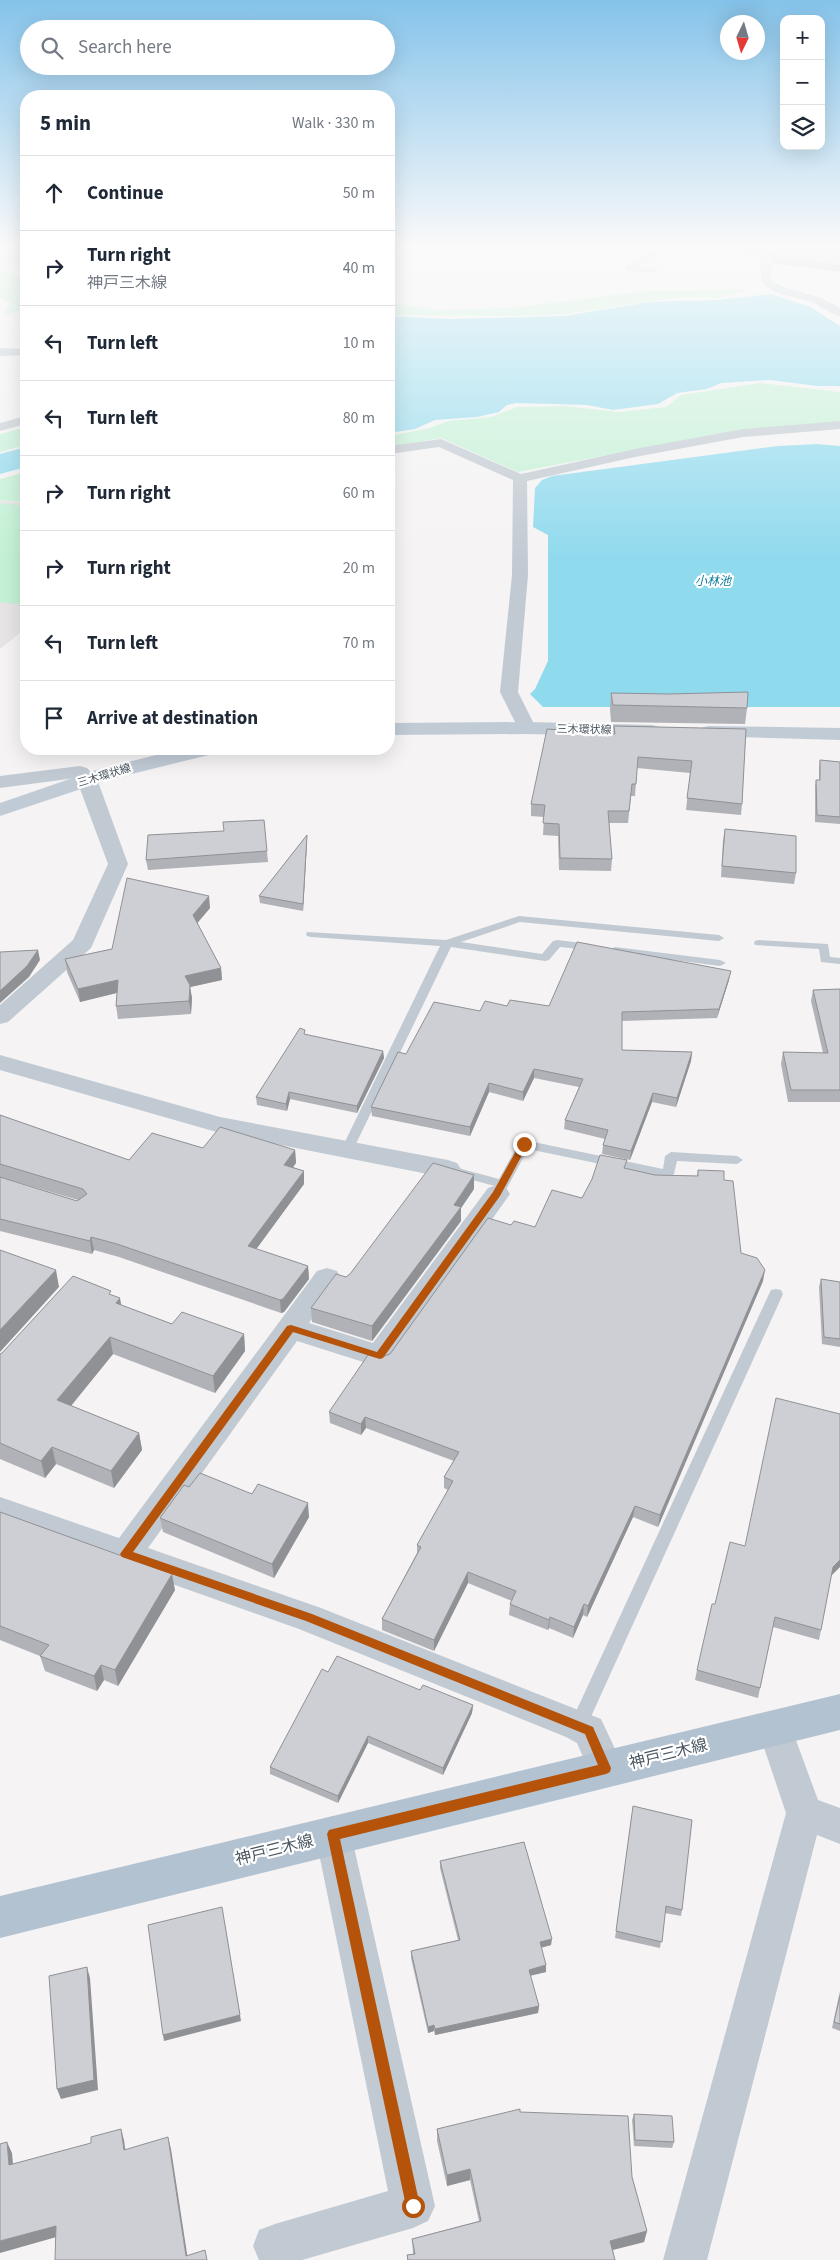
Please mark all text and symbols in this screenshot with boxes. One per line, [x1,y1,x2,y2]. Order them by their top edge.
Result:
north arrow [720,15,765,60]
map controls [780,15,825,150]
button: + [780,15,825,60]
search box [20,20,395,75]
icon: search [38,34,66,62]
text: Search here [78,34,172,61]
button: − [780,60,825,105]
button: layers [780,105,825,150]
text: 5 min [40,108,91,138]
text: Walk · 330 m [292,112,375,134]
icon: ahead [40,179,68,207]
text: Continue [87,180,164,207]
text: 50 m [343,182,375,204]
text: Turn right [87,242,171,269]
icon: right [40,254,68,282]
text: 40 m [343,257,375,279]
text: 神戸三木線 [87,272,167,294]
icon: left [40,329,68,357]
text: Turn left [87,330,158,357]
text: 10 m [343,332,375,354]
icon: left [40,404,68,432]
text: Turn left [87,405,158,432]
text: 80 m [343,407,375,429]
icon: right [40,479,68,507]
text: Turn right [87,480,171,507]
text: 60 m [343,482,375,504]
icon: right [40,554,68,582]
text: Turn right [87,555,171,582]
text: 20 m [343,557,375,579]
water label: 小林池 [695,573,732,590]
icon: left [40,629,68,657]
text: Turn left [87,630,158,657]
text: 70 m [343,632,375,654]
icon: arrive [40,704,68,732]
text: Arrive at destination [87,705,258,732]
street label: 三木環状線 [556,722,612,737]
street label: 三木環状線 [76,760,133,791]
route end [513,1133,536,1156]
street label: 神戸三木線 [627,1734,710,1774]
street label: 神戸三木線 [233,1830,316,1870]
route start [402,2195,425,2218]

